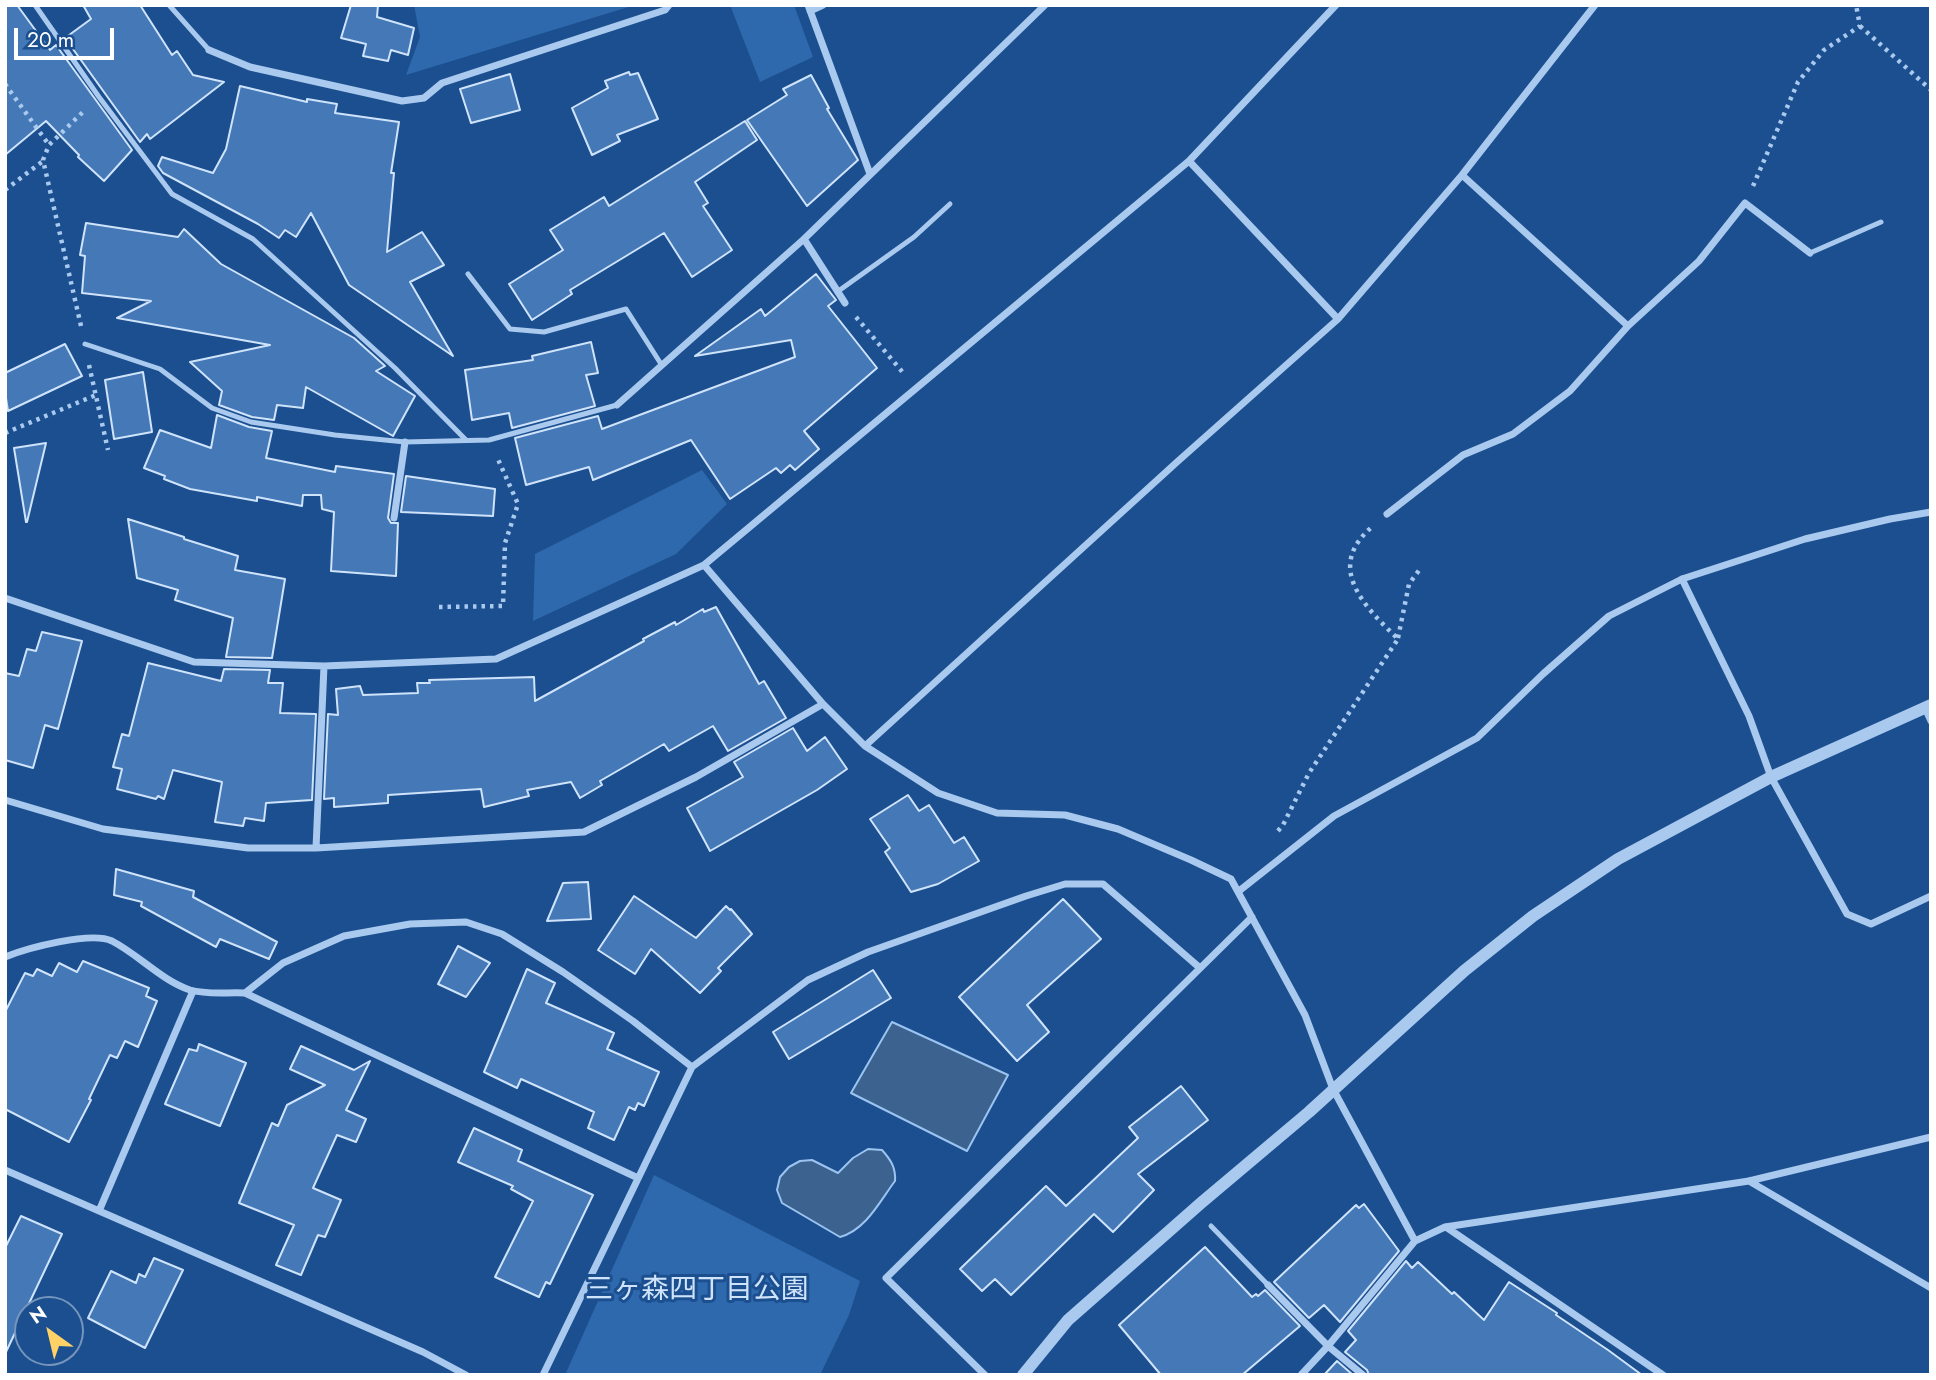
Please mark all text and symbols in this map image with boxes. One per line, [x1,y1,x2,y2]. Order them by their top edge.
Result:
scale bar [18,14,117,58]
text: 20 m [27,25,74,55]
park label: 三ヶ森四丁目公園 [585,1274,809,1308]
north arrow [14,1296,84,1366]
text: N [24,1299,52,1330]

